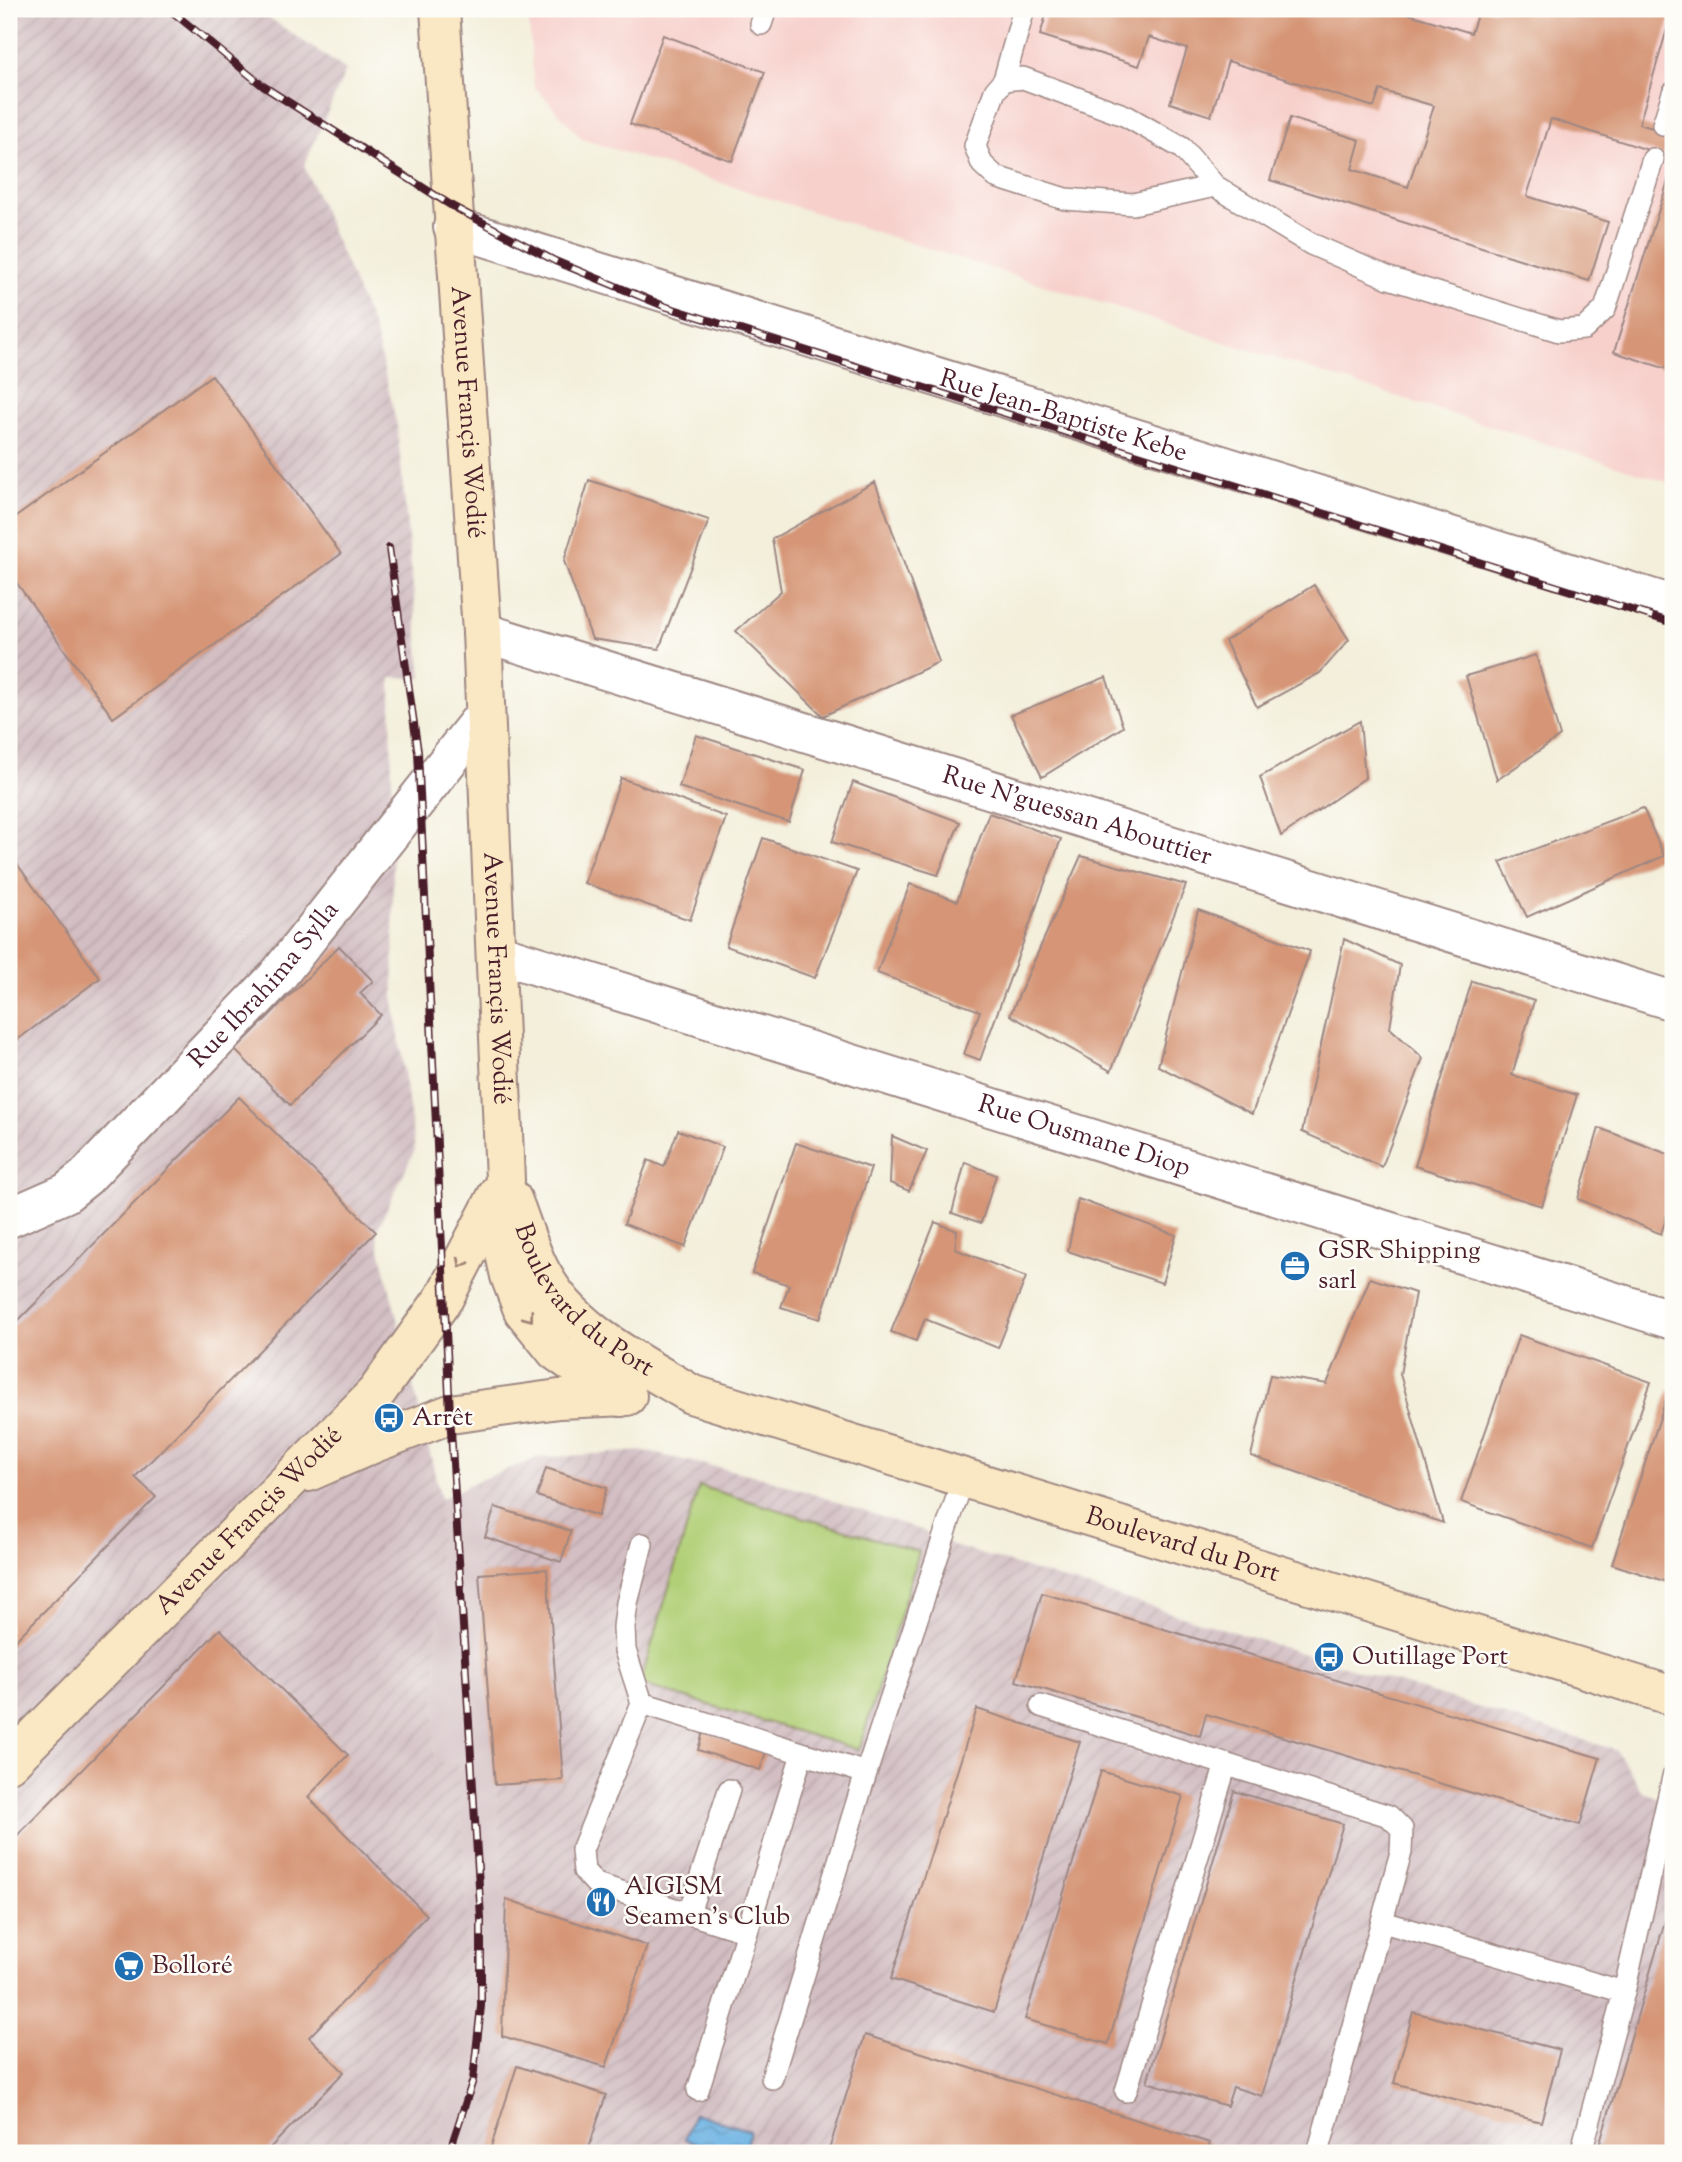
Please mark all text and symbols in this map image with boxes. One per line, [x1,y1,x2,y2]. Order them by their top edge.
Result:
street label: Avenue Françis Wodié [440,285,494,540]
street label: Rue Jean-Baptiste Kebe [935,360,1192,472]
street label: Rue N'guessan Abouttier [938,757,1217,876]
street label: Avenue Françis Wodié [473,851,520,1105]
street label: Rue Ibrahima Sylla [180,893,348,1077]
street label: Rue Ousmane Diop [973,1086,1195,1187]
street label: Boulevard du Port [504,1219,661,1387]
place label: GSR Shipping sarl [1318,1233,1481,1300]
office icon: GSR Shipping sarl [1278,1249,1312,1283]
one-way arrow [457,1256,471,1268]
one-way arrow [521,1309,533,1321]
place label: Arrêt [412,1400,473,1437]
bus stop icon: Arrêt [372,1401,406,1435]
street label: Avenue Françis Wodié [147,1418,351,1624]
street label: Boulevard du Port [1081,1498,1284,1592]
place label: Outillage Port [1352,1639,1508,1676]
bus stop icon: Outillage Port [1312,1640,1346,1674]
place label: AIGISM Seamen's Club [624,1869,790,1936]
restaurant icon: AIGISM Seamen's Club [584,1885,618,1919]
place label: Bolloré [152,1948,233,1985]
supermarket icon: Bolloré [112,1949,146,1983]

